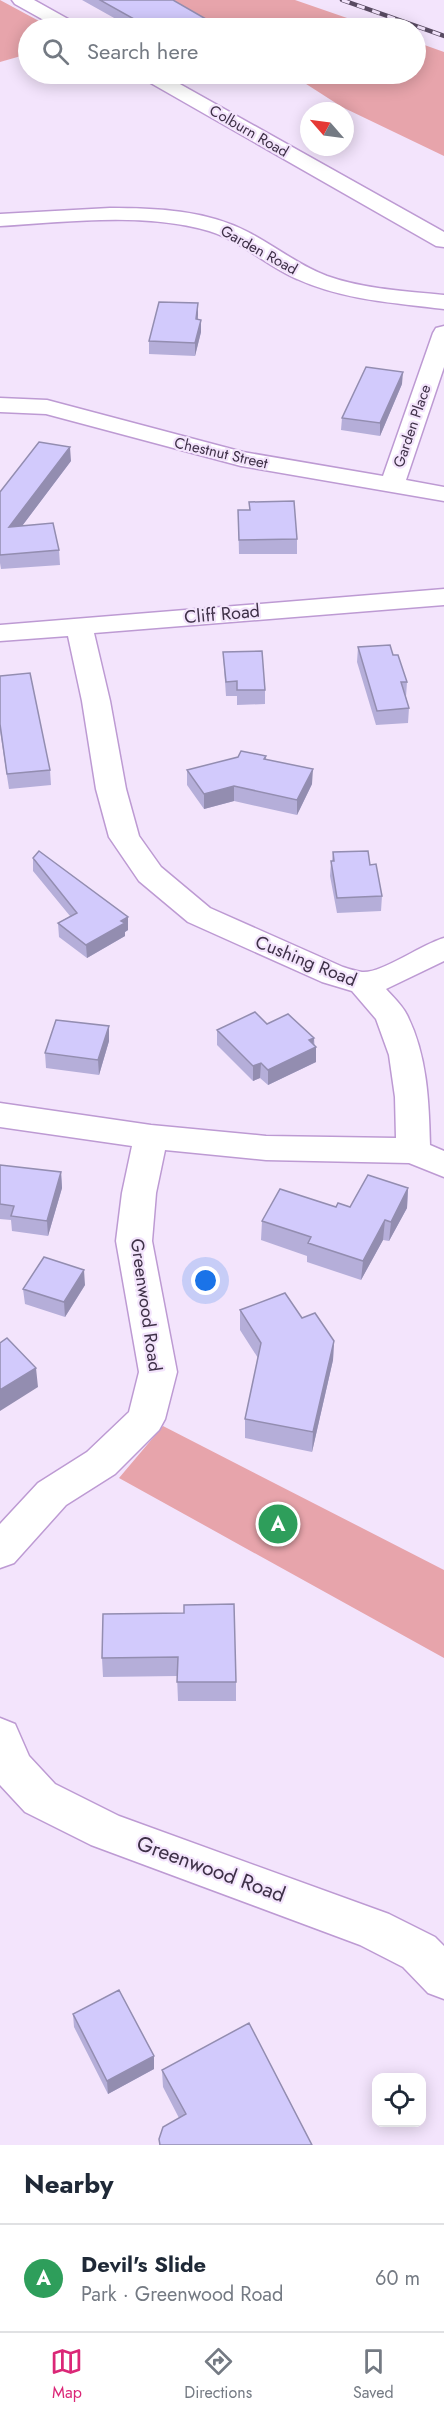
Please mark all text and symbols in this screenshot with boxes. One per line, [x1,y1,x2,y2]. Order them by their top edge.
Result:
search box [18,18,426,84]
icon: search [39,35,72,68]
text: Search here [87,35,198,67]
street label: Colburn Road [205,99,293,163]
north arrow [300,102,354,156]
street label: Garden Road [216,220,302,280]
street label: Garden Place [388,381,437,470]
street label: Chestnut Street [172,432,270,475]
street label: Cliff Road [183,598,261,630]
street label: Cushing Road [251,929,361,993]
street label: Greenwood Road [124,1237,168,1373]
your location [191,1266,220,1295]
pin: A [258,1502,298,1546]
street label: Greenwood Road [132,1828,290,1910]
map controls [372,2073,426,2127]
button: locate [372,2073,426,2127]
text: Nearby [24,2165,113,2203]
text: Devil's Slide [81,2248,206,2280]
text: A [36,2264,51,2293]
text: 60 m [375,2264,420,2293]
text: Park · Greenwood Road [81,2280,283,2309]
tab: Map [50,2345,83,2404]
tab: Directions [184,2345,252,2404]
tab: Saved [353,2345,394,2404]

